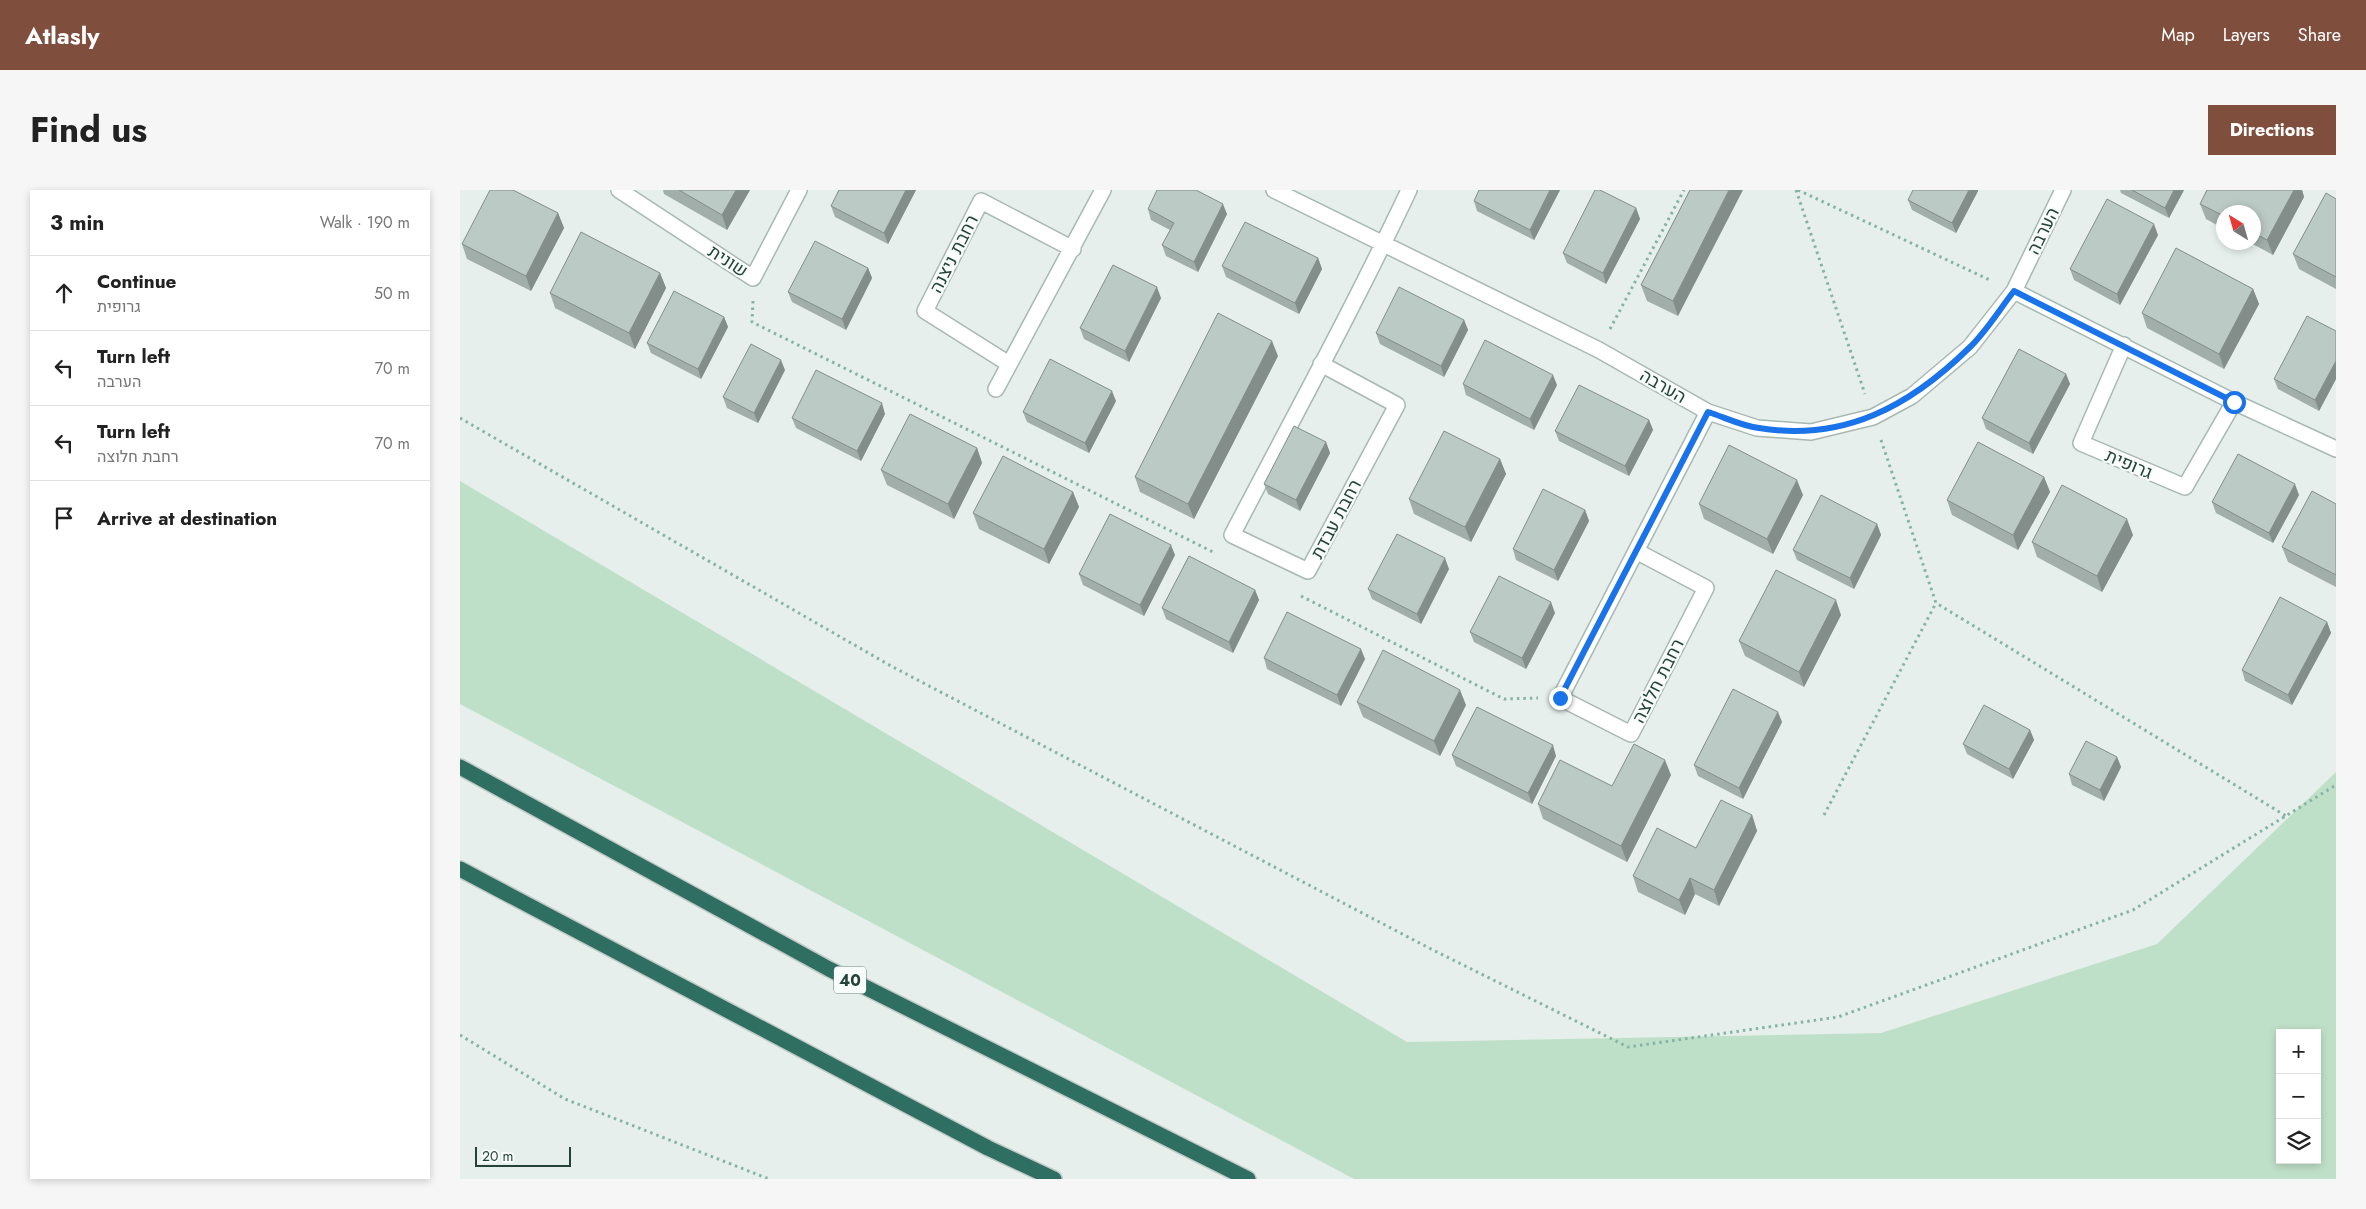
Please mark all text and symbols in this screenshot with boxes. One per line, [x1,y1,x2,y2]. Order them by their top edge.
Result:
text: Atlasly [25,18,100,53]
text: Map [2161,22,2195,48]
text: Layers [2223,22,2270,48]
text: Share [2298,22,2341,48]
text: Find us [30,105,147,155]
button: Directions [2208,105,2336,155]
street label: הערבה [2020,203,2066,259]
north arrow [2216,205,2261,250]
text: 3 min [50,208,104,238]
street label: רחבת ניצנה [923,210,985,298]
text: Walk · 190 m [320,211,410,234]
street label: שונית [703,238,753,284]
text: Continue [97,268,176,295]
icon: ahead [50,279,78,307]
text: 50 m [374,282,410,305]
text: גרופית [97,295,141,318]
text: Turn left [97,343,170,370]
icon: left [50,354,78,382]
text: 70 m [375,357,410,380]
street label: הערבה [1635,362,1691,410]
text: הערבה [97,370,141,393]
route start [2223,391,2246,414]
text: Turn left [97,418,170,445]
icon: left [50,429,78,457]
text: 70 m [375,432,410,455]
street label: גרופית [2101,442,2157,486]
text: רחבת חלוצה [97,445,179,468]
street label: רחבת עבדת [1304,475,1368,563]
icon: arrive [50,504,78,532]
text: Arrive at destination [97,505,277,532]
street label: רחבת חלוצה [1626,634,1690,728]
route end [1549,687,1572,710]
road number: 40 [834,966,866,994]
map controls [2276,1029,2321,1164]
button: + [2276,1029,2321,1074]
button: − [2276,1074,2321,1119]
button: layers [2276,1119,2321,1164]
scale bar [475,1144,571,1167]
text: 20 m [482,1146,514,1166]

